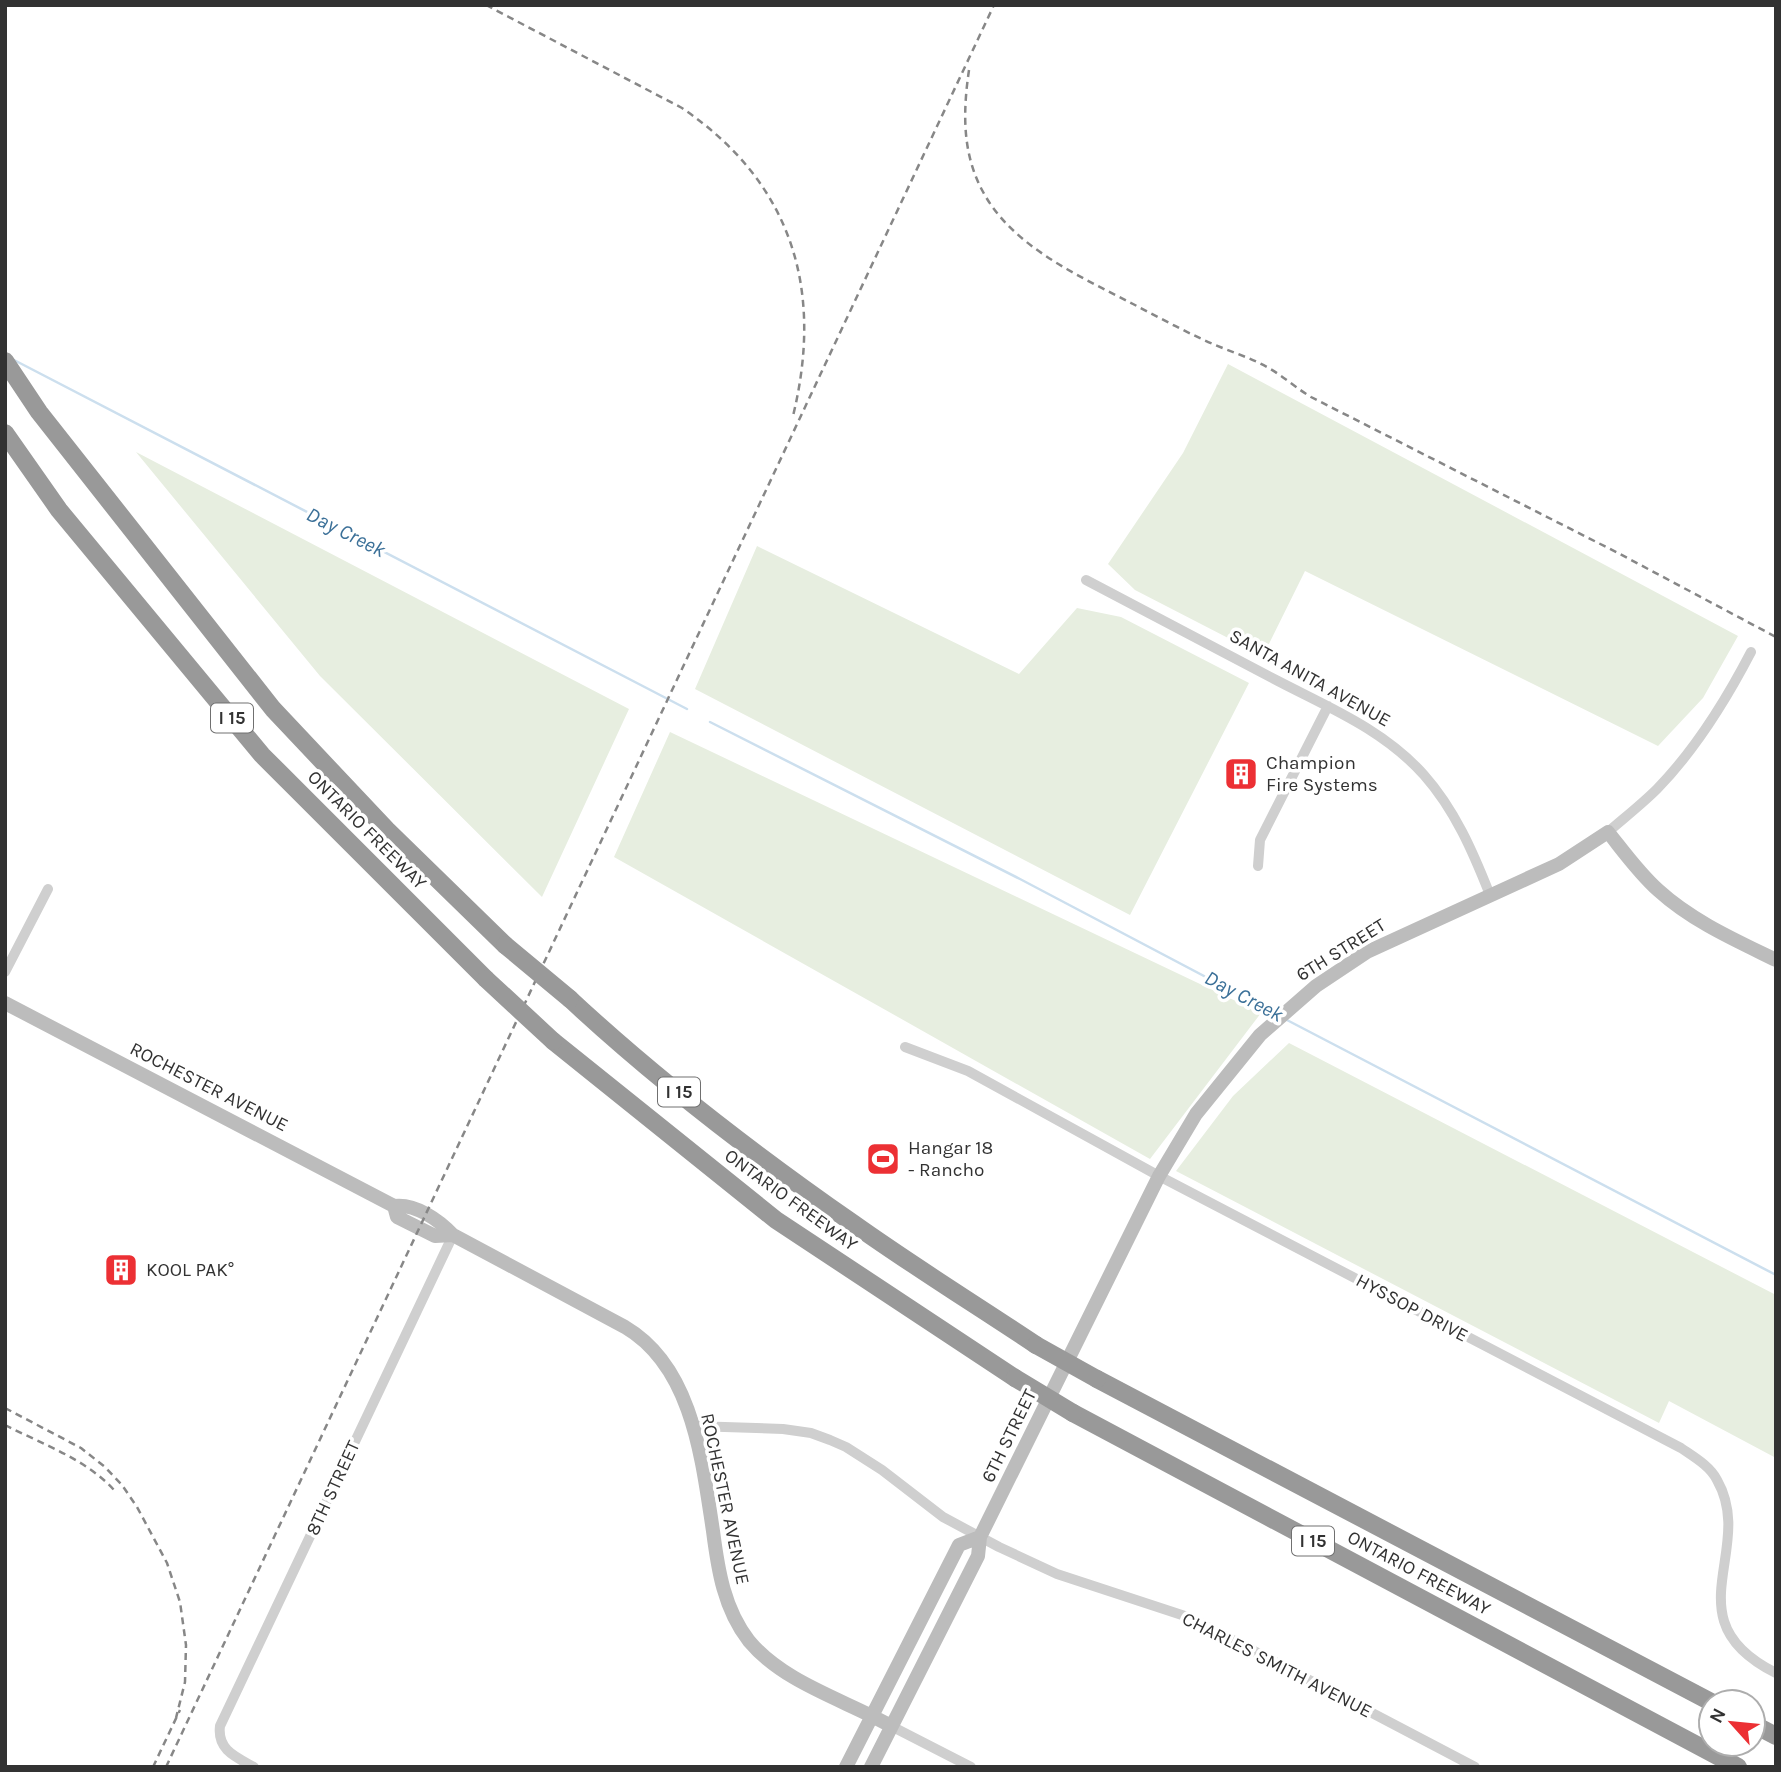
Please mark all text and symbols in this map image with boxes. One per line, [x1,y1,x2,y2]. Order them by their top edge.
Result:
water label: Day Creek [302,502,390,562]
street label: SANTA ANITA AVENUE [1226,625,1394,731]
road number: I 15 [211,704,253,732]
place label: Champion Fire Systems [1266,752,1378,796]
building icon: Champion Fire Systems [1222,755,1260,793]
street label: ONTARIO FREEWAY [303,766,431,894]
street label: 6TH STREET [1292,914,1390,986]
water label: Day Creek [1201,965,1288,1027]
street label: ROCHESTER AVENUE [126,1038,292,1136]
road number: I 15 [658,1078,700,1106]
place label: Hangar 18 - Rancho [908,1137,993,1181]
sports icon: Hangar 18 - Rancho [864,1140,902,1178]
street label: ONTARIO FREEWAY [720,1144,862,1256]
building icon: KOOL PAK° [102,1251,140,1289]
place label: KOOL PAK° [146,1259,234,1281]
street label: HYSSOP DRIVE [1352,1269,1472,1347]
street label: 6TH STREET [977,1385,1041,1486]
street label: ROCHESTER AVENUE [696,1411,754,1587]
street label: 8TH STREET [301,1437,365,1539]
road number: I 15 [1292,1526,1334,1556]
street label: ONTARIO FREEWAY [1344,1526,1495,1620]
street label: CHARLES SMITH AVENUE [1178,1608,1376,1722]
north arrow [1697,1688,1767,1758]
text: N [1705,1705,1731,1727]

